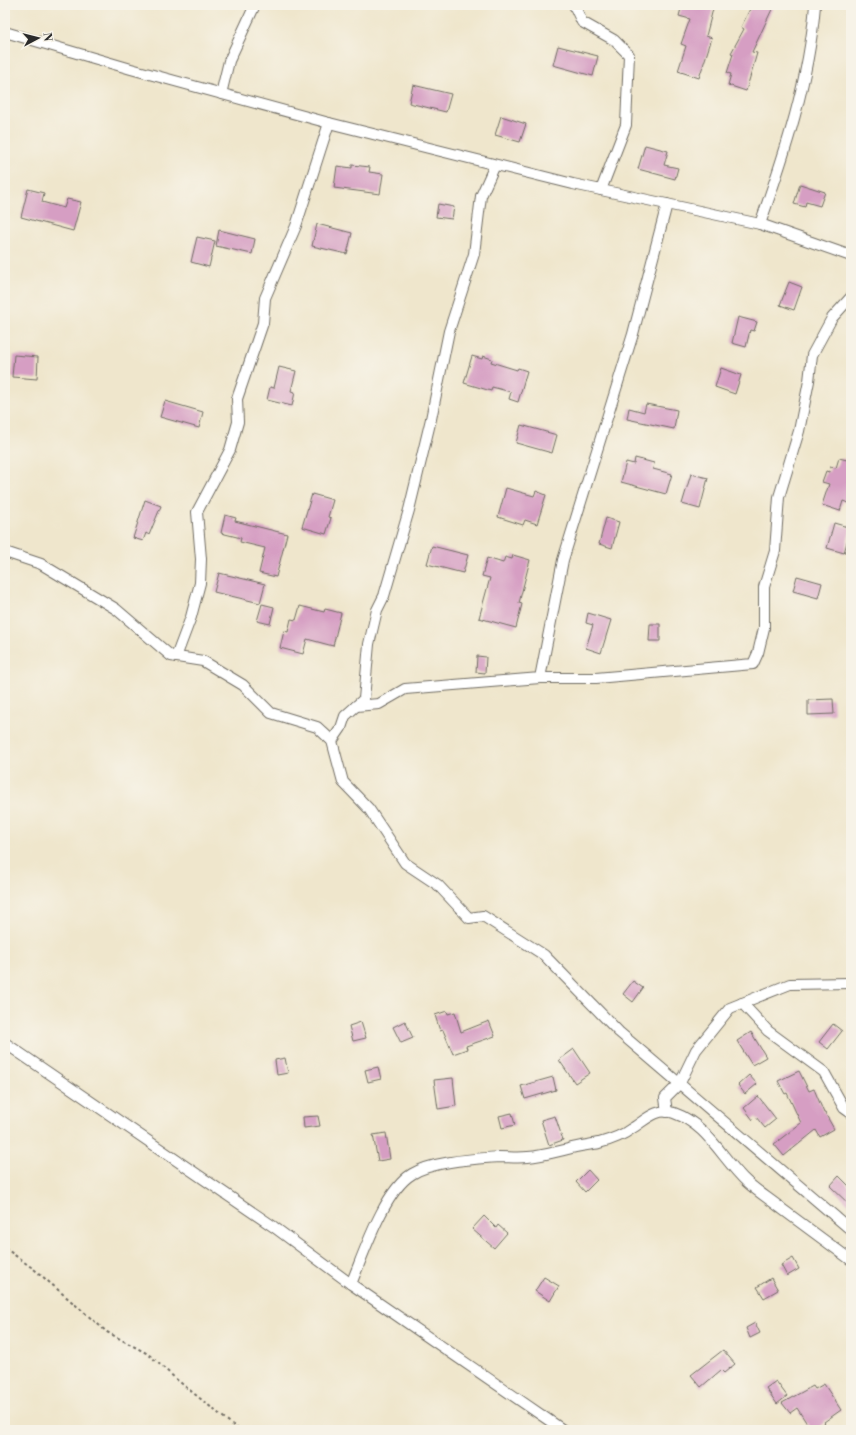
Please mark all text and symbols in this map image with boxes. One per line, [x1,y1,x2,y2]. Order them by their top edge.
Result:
north arrow [18,18,58,58]
text: N [39,32,54,42]

